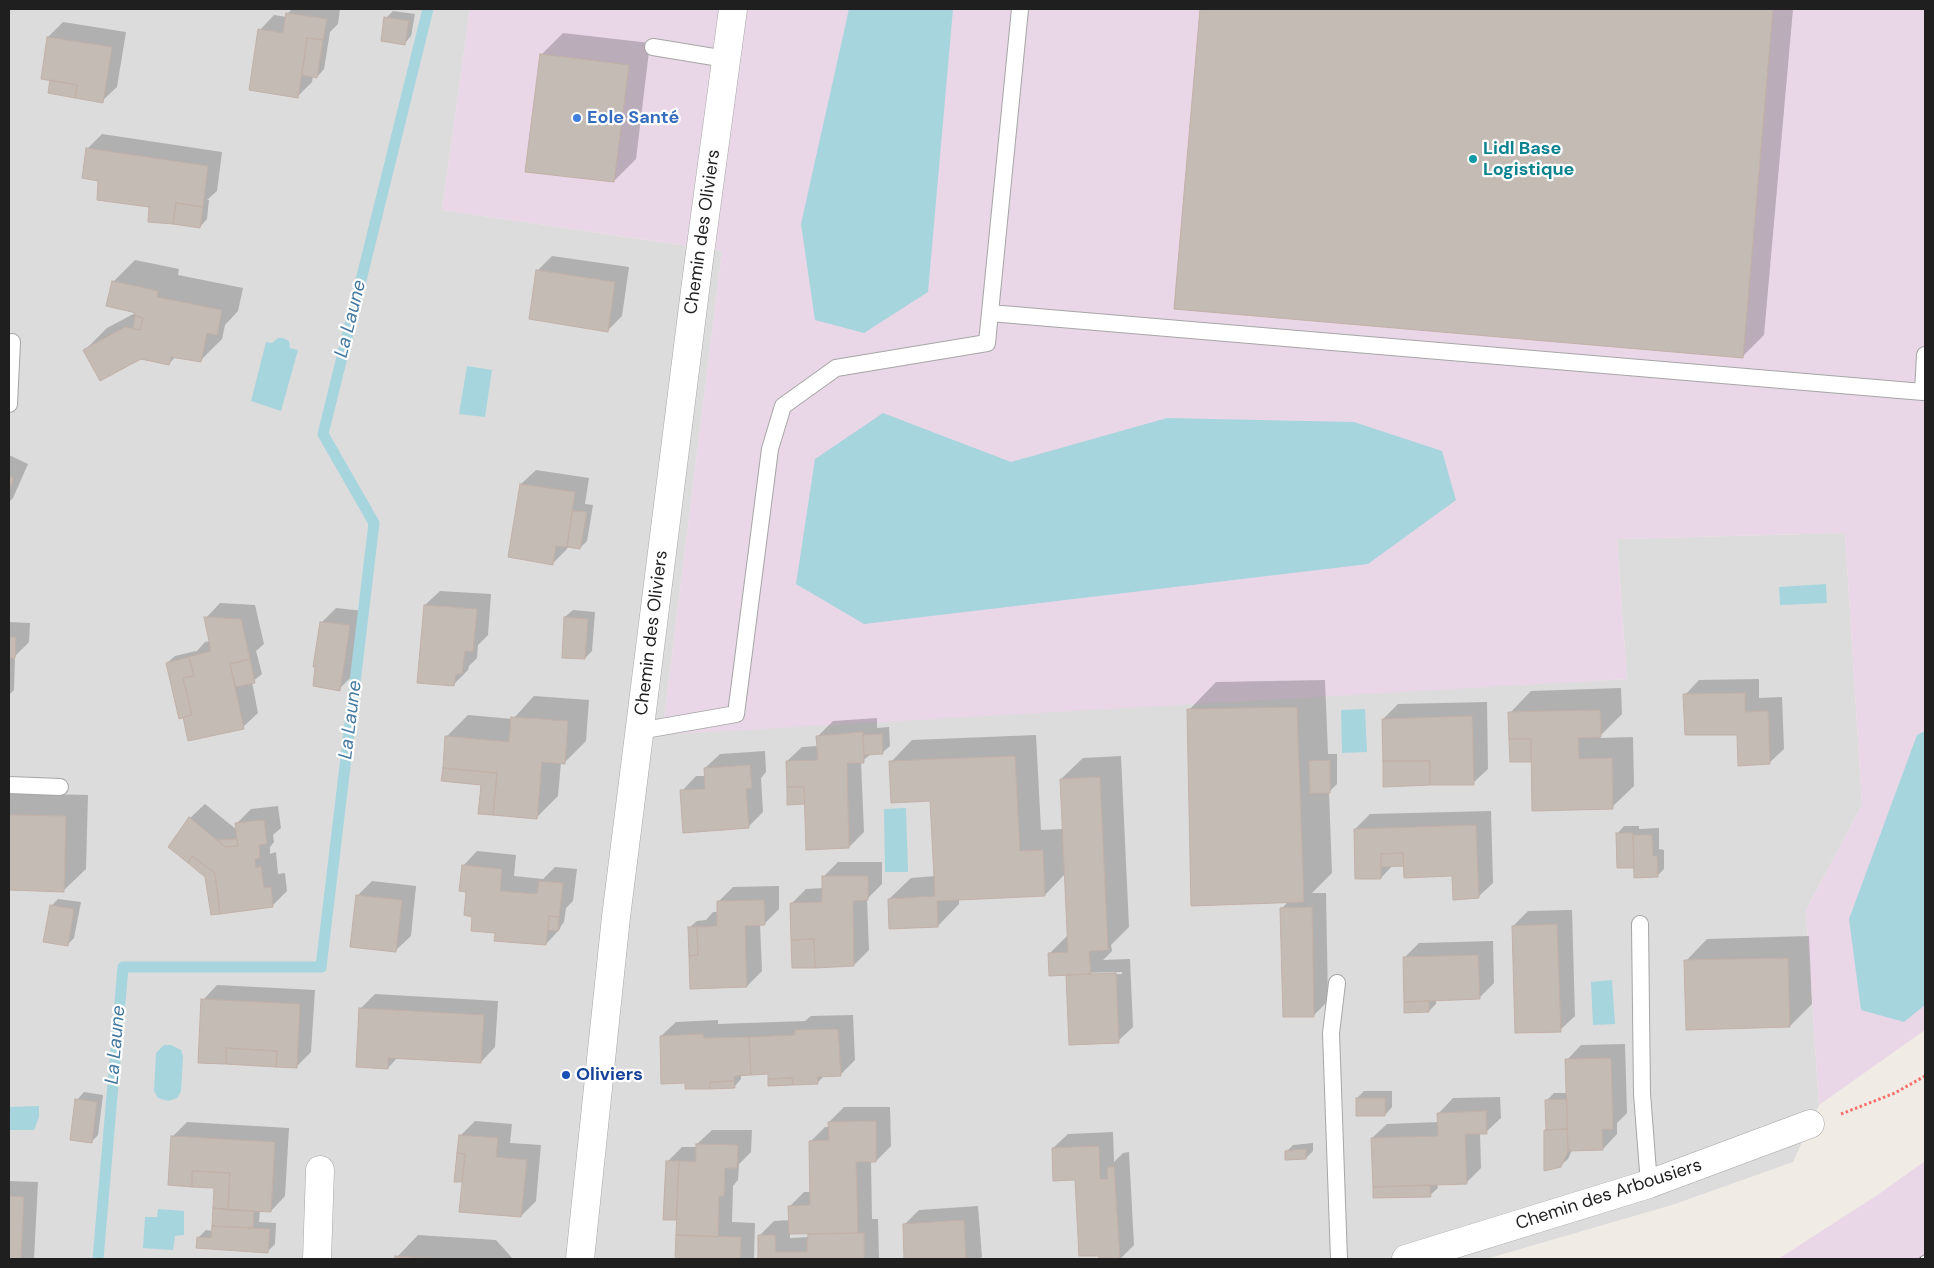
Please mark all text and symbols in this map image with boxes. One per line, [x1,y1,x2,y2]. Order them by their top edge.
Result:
place label: Eole Santé [587,107,679,129]
marker: Eole Santé [571,112,583,124]
place label: Lidl Base Logistique [1483,138,1574,180]
street label: Chemin des Oliviers [681,148,725,316]
marker: Lidl Base Logistique [1467,153,1479,165]
water label: La Laune [330,278,372,360]
street label: Chemin des Oliviers [631,549,673,717]
water label: La Laune [335,679,367,761]
water label: La Laune [101,1005,131,1085]
place label: Oliviers [576,1064,643,1086]
marker: Oliviers [560,1069,572,1081]
street label: Chemin des Arbousiers [1513,1155,1705,1235]

